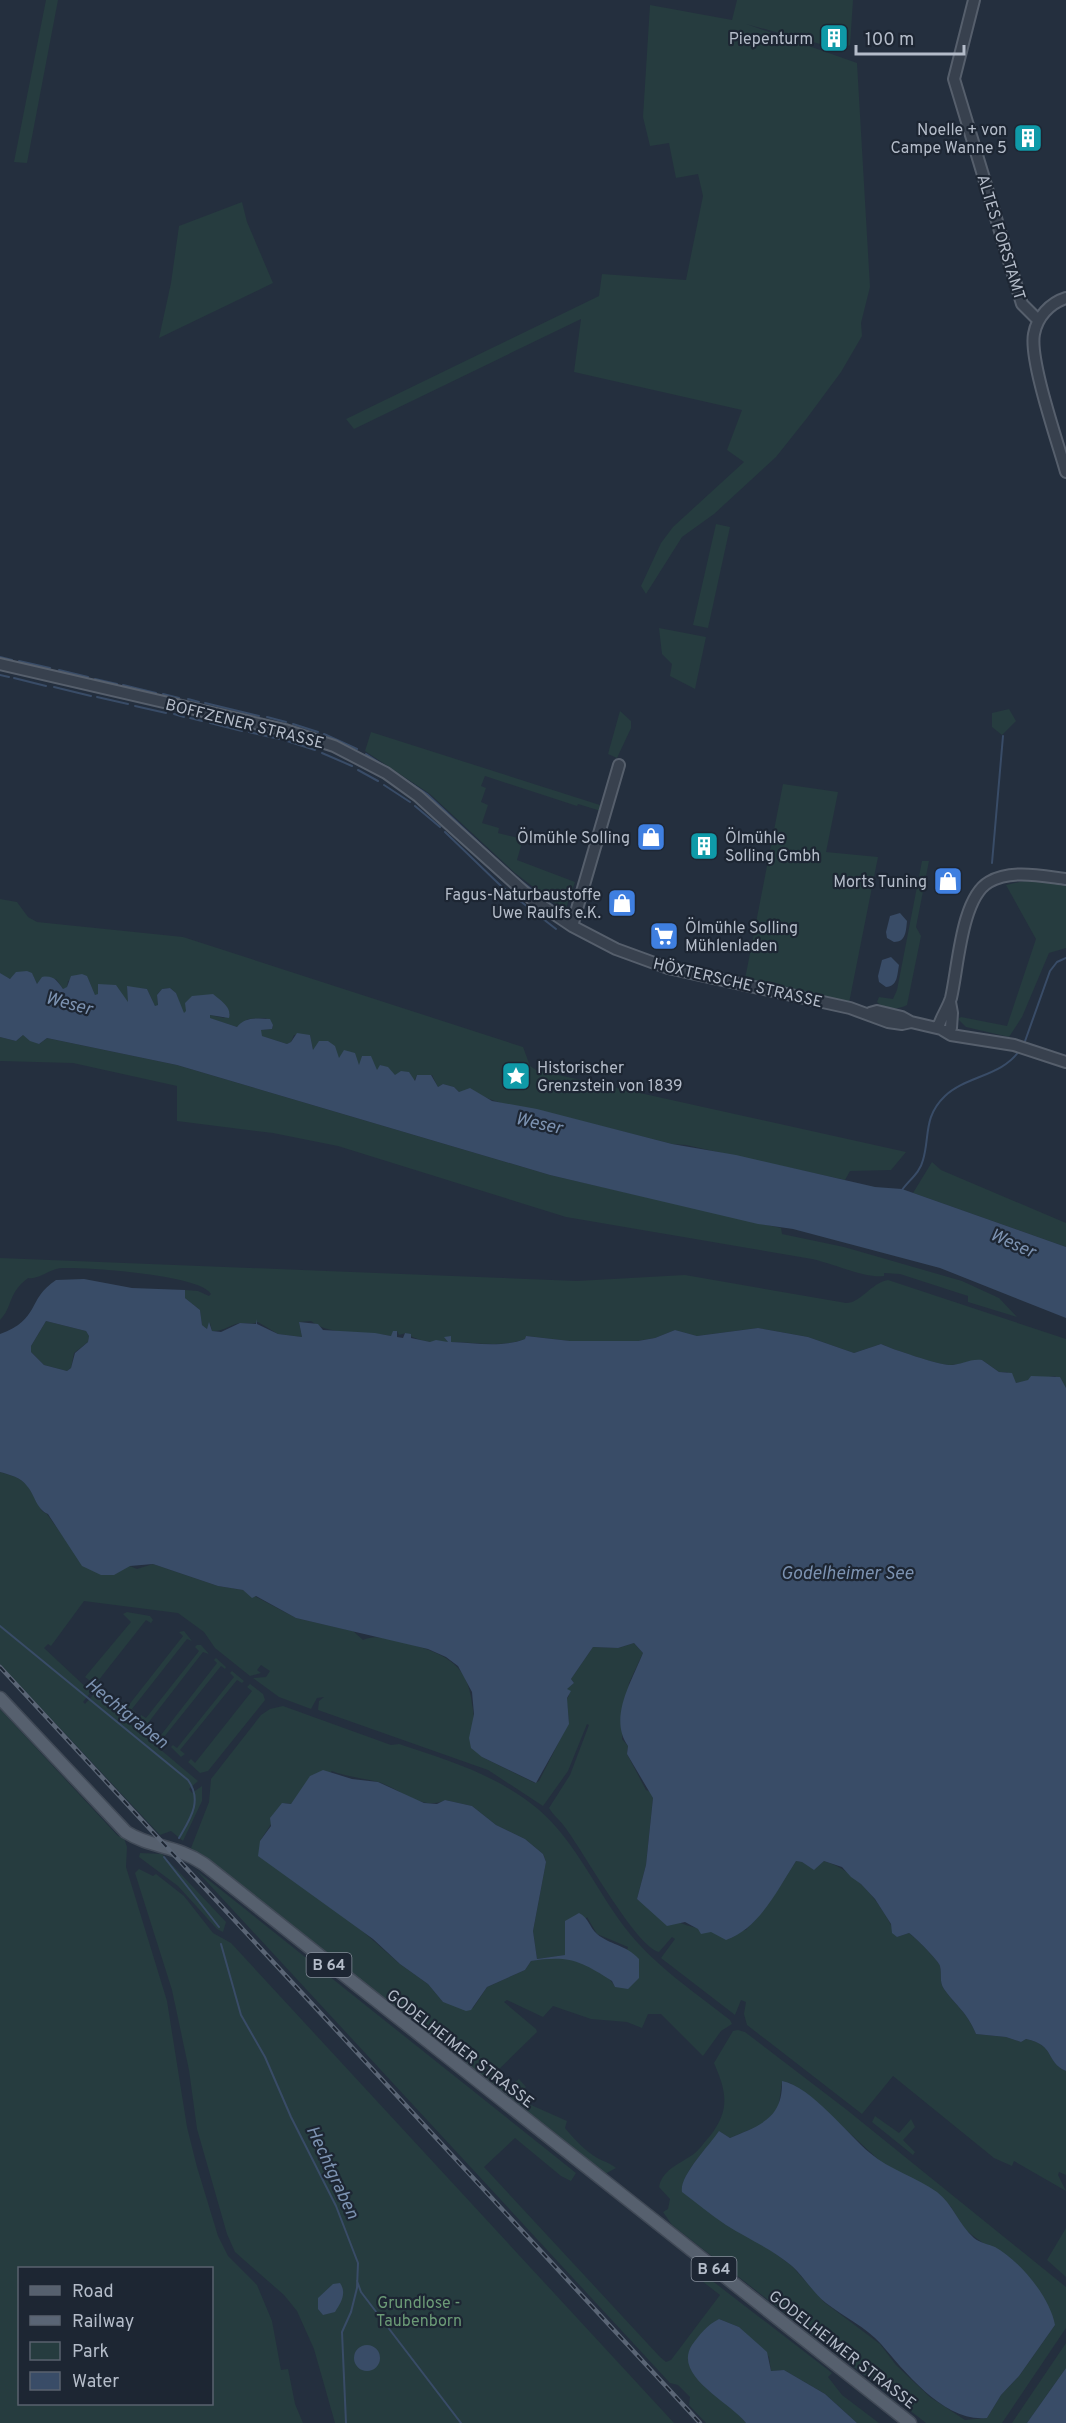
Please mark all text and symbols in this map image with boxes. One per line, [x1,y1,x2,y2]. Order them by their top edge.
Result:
scale bar [856,18,964,56]
building icon: Piepenturm [818,22,850,54]
text: 100 m [865,29,914,52]
place label: Piepenturm [729,30,813,50]
place label: Noelle + von Campe Wanne 5 [890,121,1007,159]
building icon: Noelle + von Campe Wanne 5 [1012,122,1044,154]
street label: ALTES FORSTAMT [971,172,1029,303]
street label: BOFFZENER STRASSE [163,696,326,754]
shop icon: Ölmühle Solling [635,821,667,853]
place label: Ölmühle Solling [517,827,630,849]
place label: Ölmühle Solling Gmbh [725,827,820,867]
building icon: Ölmühle Solling Gmbh [688,830,720,862]
shop icon: Morts Tuning [932,865,964,897]
place label: Morts Tuning [833,873,927,893]
place label: Fagus-Naturbaustoffe Uwe Raulfs e.K. [445,886,601,924]
shop icon: Fagus-Naturbaustoffe Uwe Raulfs e.K. [606,887,638,919]
place label: Ölmühle Solling Mühlenladen [685,917,798,957]
supermarket icon: Ölmühle Solling Mühlenladen [648,920,680,952]
street label: HÖXTERSCHE STRASSE [651,953,825,1013]
water label: Weser [43,987,96,1022]
place label: Historischer Grenzstein von 1839 [537,1059,683,1097]
place icon: Historischer Grenzstein von 1839 [500,1060,532,1092]
water label: Weser [513,1108,566,1141]
water label: Weser [986,1224,1041,1265]
water label: Godelheimer See [781,1563,914,1586]
water label: Hechtgraben [80,1674,172,1755]
road number: B 64 [306,1953,352,1977]
street label: GODELHEIMER STRASSE [382,1986,538,2113]
water label: Hechtgraben [300,2122,363,2223]
road number: B 64 [692,2257,736,2281]
legend [18,2267,213,2405]
text: Road [72,2281,114,2304]
street label: GODELHEIMER STRASSE [764,2287,920,2414]
park label: Grundlose - Taubenborn [376,2294,462,2332]
text: Railway [72,2311,134,2334]
text: Park [72,2341,109,2364]
text: Water [72,2371,119,2394]

